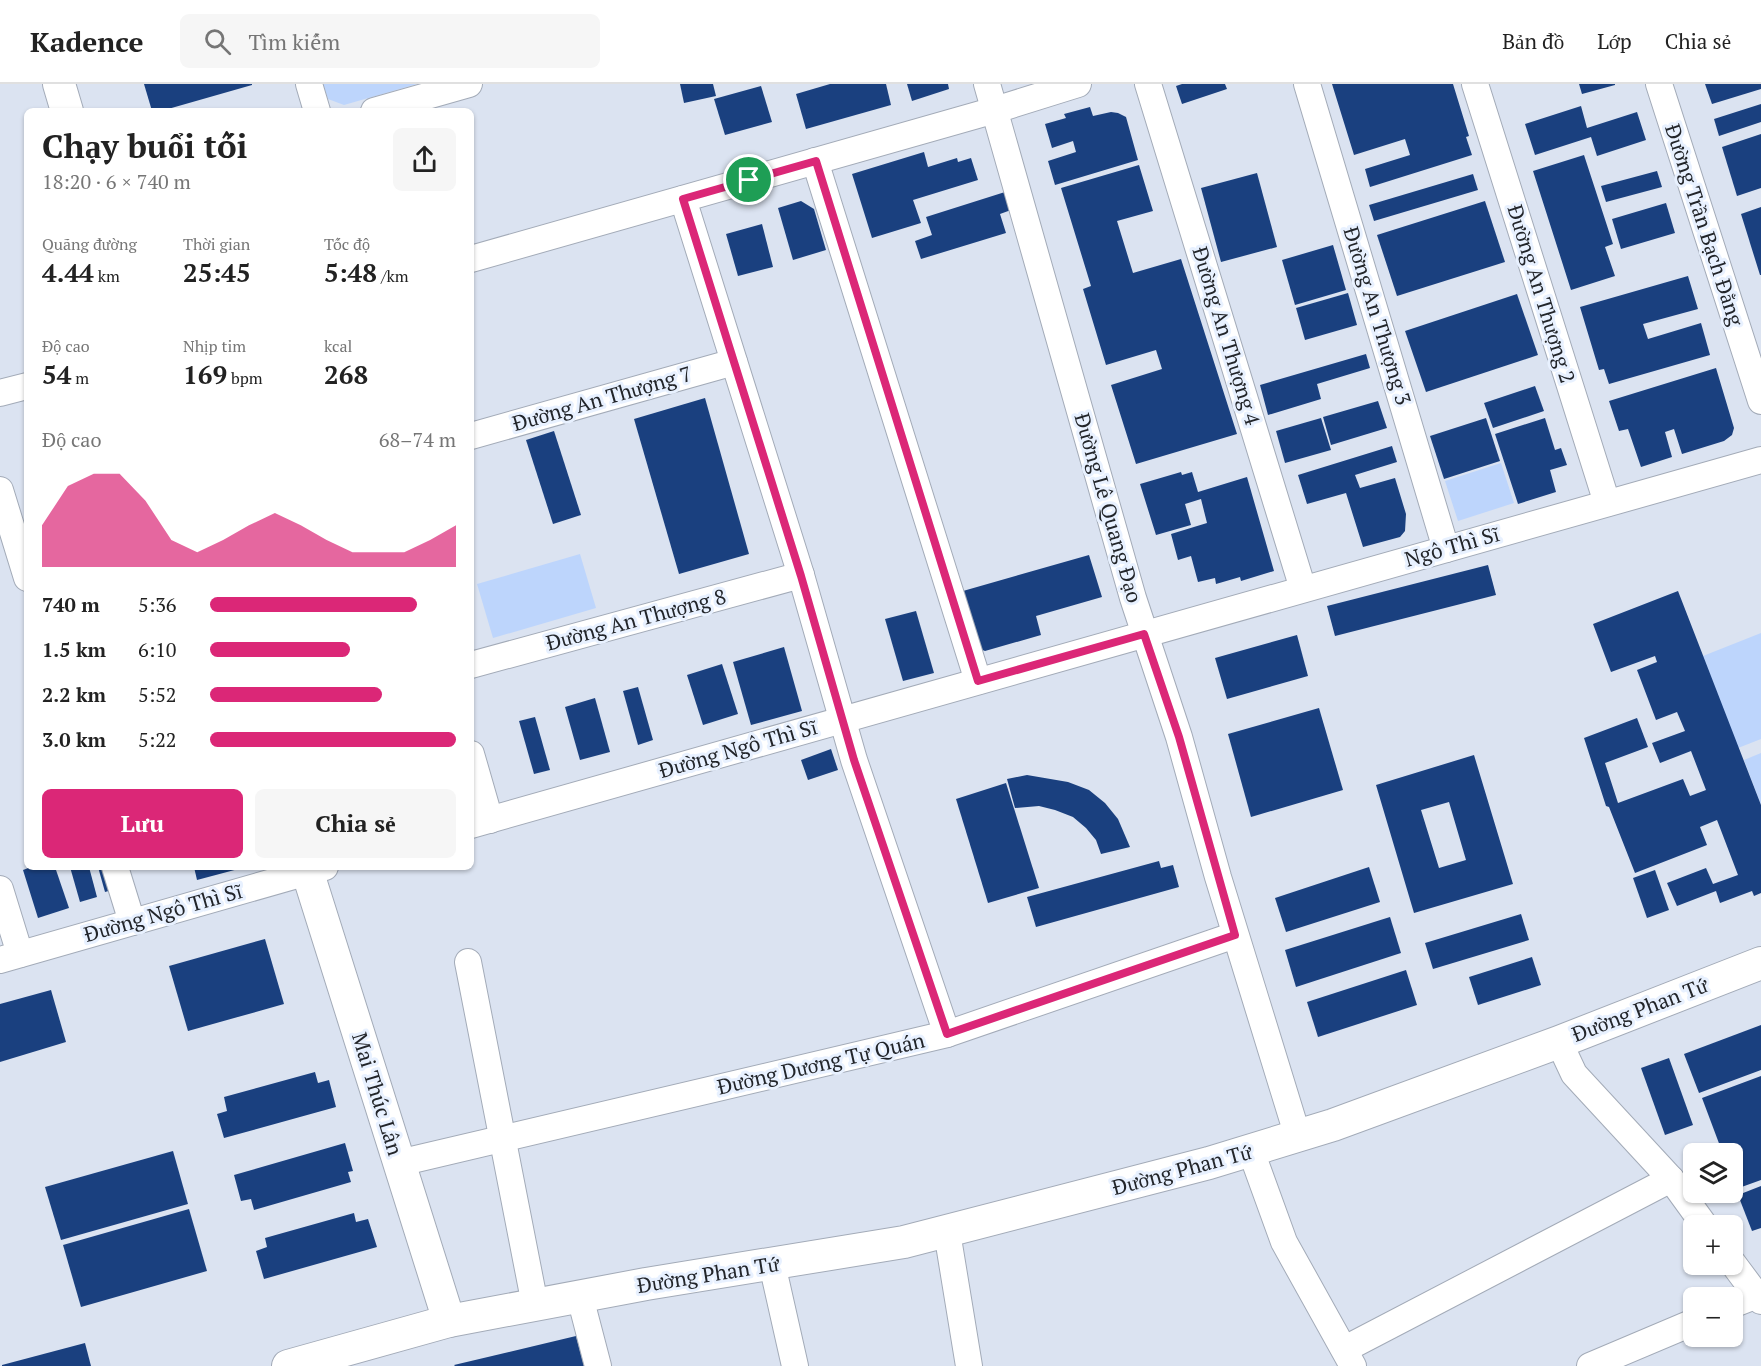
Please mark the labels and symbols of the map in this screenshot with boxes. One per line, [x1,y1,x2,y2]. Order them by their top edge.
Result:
street label: Đường Trần Bạch Đằng [1659,120,1751,330]
pin [723,154,774,205]
street label: Đường An Thượng 2 [1502,201,1582,386]
street label: Đường An Thượng 3 [1338,223,1418,408]
street label: Đường An Thượng 4 [1187,243,1268,429]
street label: Đường An Thượng 7 [509,359,695,437]
street label: Đường Lê Quang Đạo [1069,410,1149,606]
street label: Ngô Thì Sĩ [1401,519,1503,573]
street label: Đường An Thượng 8 [543,582,729,657]
street label: Đường Ngô Thì Sĩ [656,712,821,784]
street label: Đường Ngô Thì Sĩ [81,876,246,948]
street label: Đường Phan Tứ [1568,970,1712,1048]
street label: Đường Dương Tự Quán [714,1025,928,1101]
street label: Mai Thúc Lân [346,1029,410,1159]
street label: Đường Phan Tứ [1109,1137,1255,1201]
street label: Đường Phan Tứ [635,1249,781,1299]

